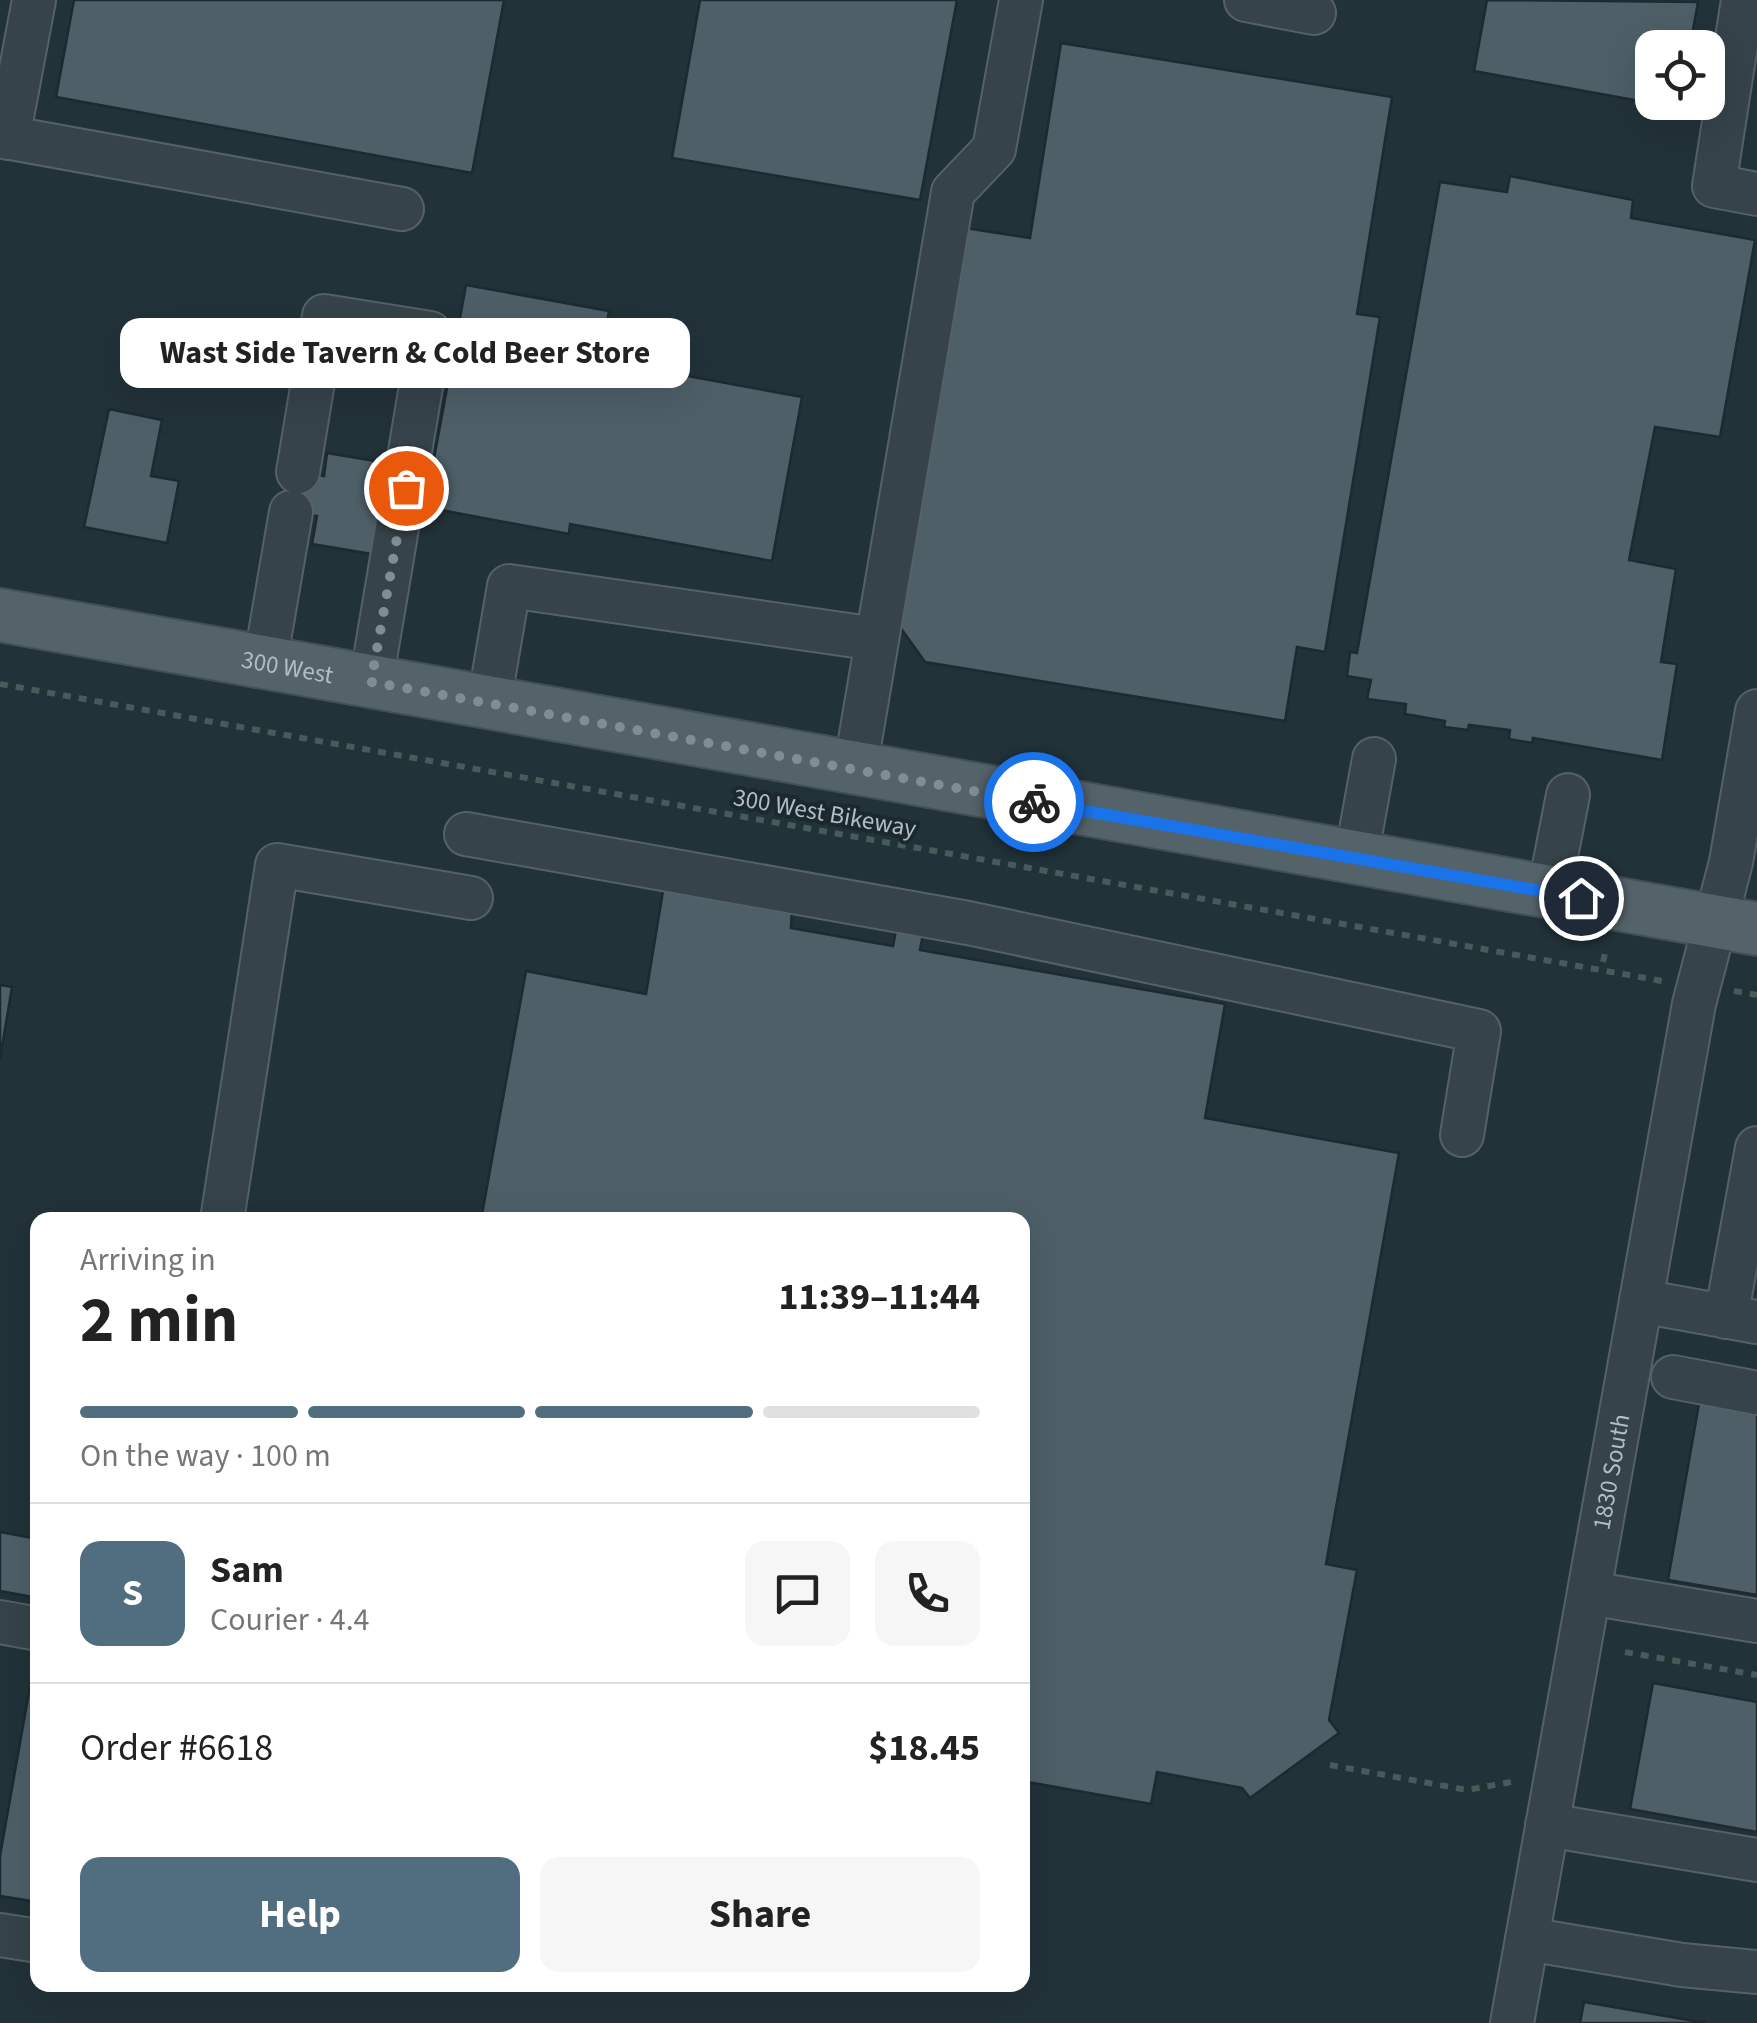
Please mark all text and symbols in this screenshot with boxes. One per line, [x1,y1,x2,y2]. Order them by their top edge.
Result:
map controls [1635,30,1725,120]
button: locate [1635,30,1725,120]
callout: Wast Side Tavern & Cold Beer Store [121,318,691,388]
text: Wast Side Tavern & Cold Beer Store [160,330,650,376]
pin [364,446,449,531]
icon: bag [379,461,434,516]
street label: 300 West [238,641,337,693]
courier [984,752,1084,852]
icon: bike [1007,775,1062,830]
street label: 300 West Bikeway [731,779,919,847]
pin [1539,856,1624,941]
icon: home [1554,871,1609,926]
text: Arriving in [80,1237,216,1283]
text: 11:39–11:44 [778,1270,980,1324]
text: 2 min [80,1274,238,1367]
street label: 1830 South [1583,1411,1639,1533]
text: On the way · 100 m [80,1433,331,1479]
button: chat [745,1541,850,1646]
button: phone [875,1541,980,1646]
text: Sam [210,1543,284,1597]
text: S [122,1566,143,1620]
text: Courier · 4.4 [210,1597,370,1643]
text: Order #6618 [80,1721,273,1775]
text: $18.45 [868,1721,980,1775]
button: Help [80,1857,520,1972]
button: Share [540,1857,980,1972]

